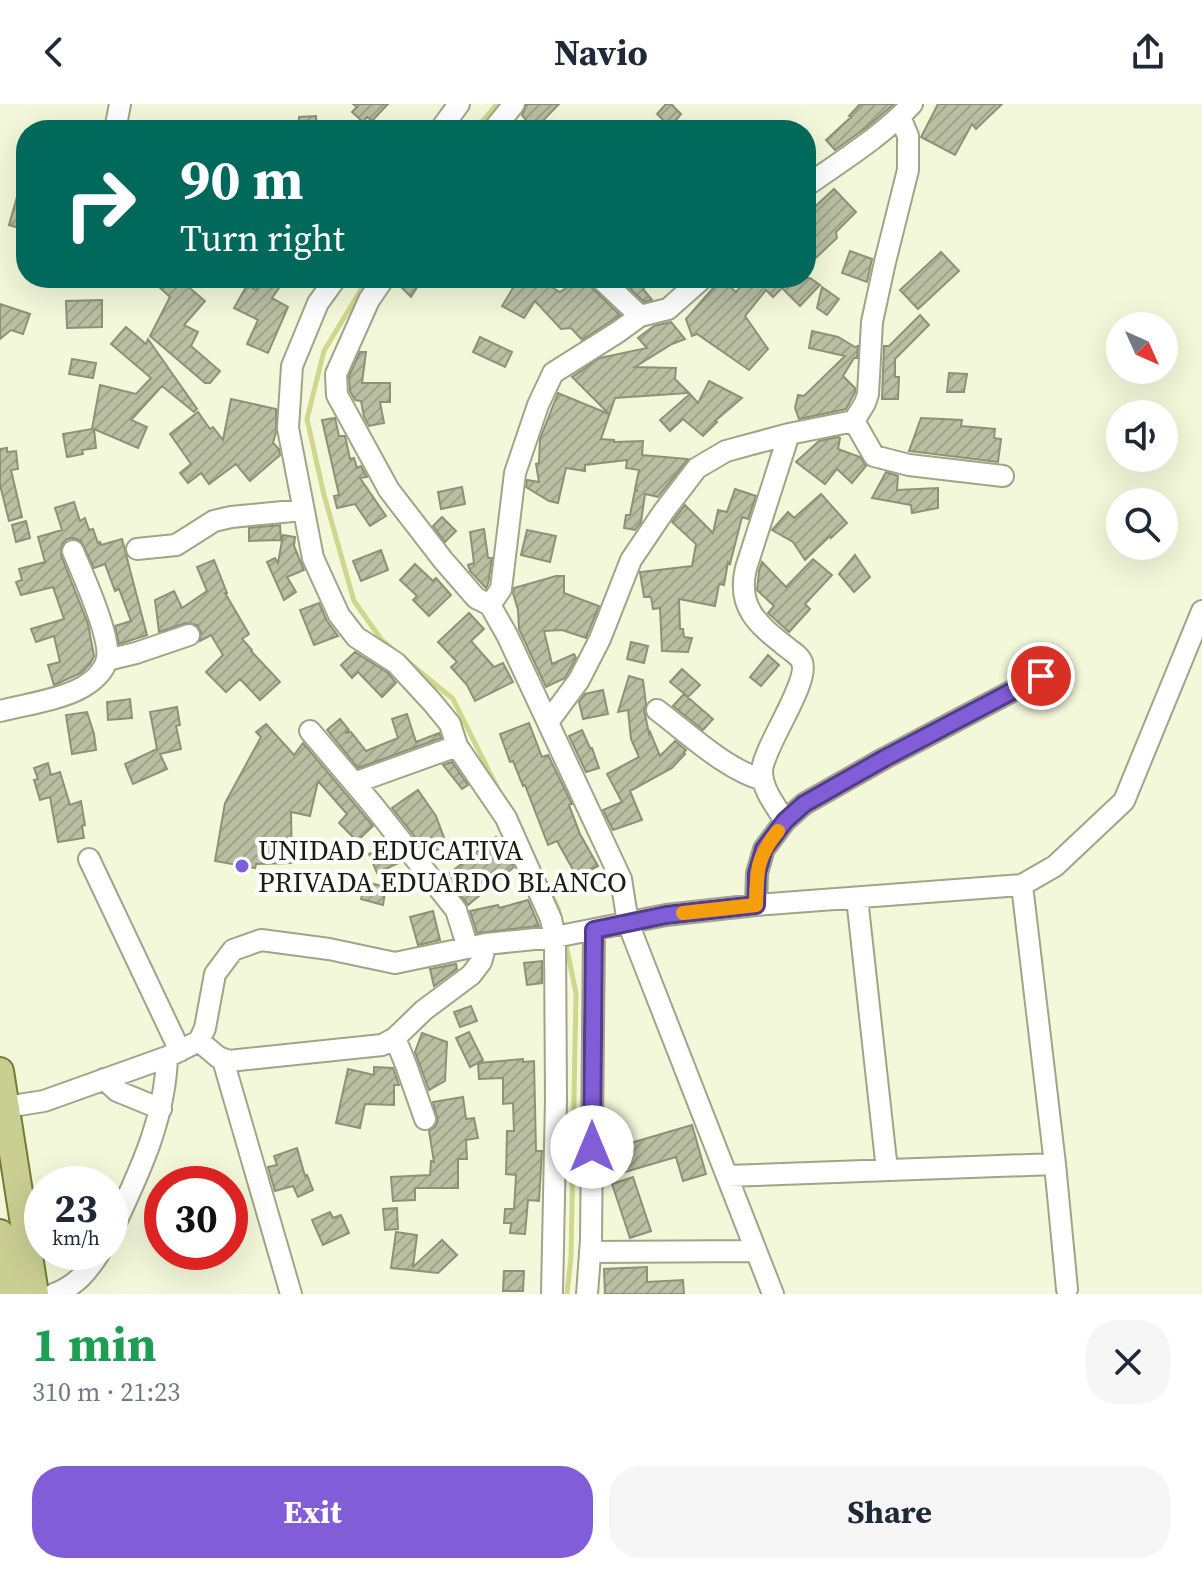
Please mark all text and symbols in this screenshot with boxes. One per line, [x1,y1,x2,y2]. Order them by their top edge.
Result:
text: Navio [554,28,648,77]
icon: back [32,30,76,74]
icon: share [1126,30,1170,74]
text: 90 m [180,141,303,218]
icon: right [48,152,152,256]
text: Turn right [180,214,345,263]
north arrow [1106,312,1178,384]
map controls [1106,312,1178,560]
button: sound [1106,400,1178,472]
button: search [1106,488,1178,560]
pin [1007,642,1075,710]
icon: arrive [1019,654,1063,698]
place label: UNIDAD EDUCATIVA PRIVADA EDUARDO BLANCO [258,831,627,901]
marker: UNIDAD EDUCATIVA PRIVADA EDUARDO BLANCO [233,857,251,875]
position arrow [550,1105,634,1189]
speed limit sign: 30 [144,1166,248,1270]
text: 23 [54,1181,98,1235]
text: km/h [52,1224,100,1252]
text: 1 min [32,1311,157,1377]
button: close [1086,1320,1170,1404]
text: 310 m · 21:23 [32,1374,180,1410]
button: Exit [32,1466,593,1558]
button: Share [609,1466,1170,1558]

